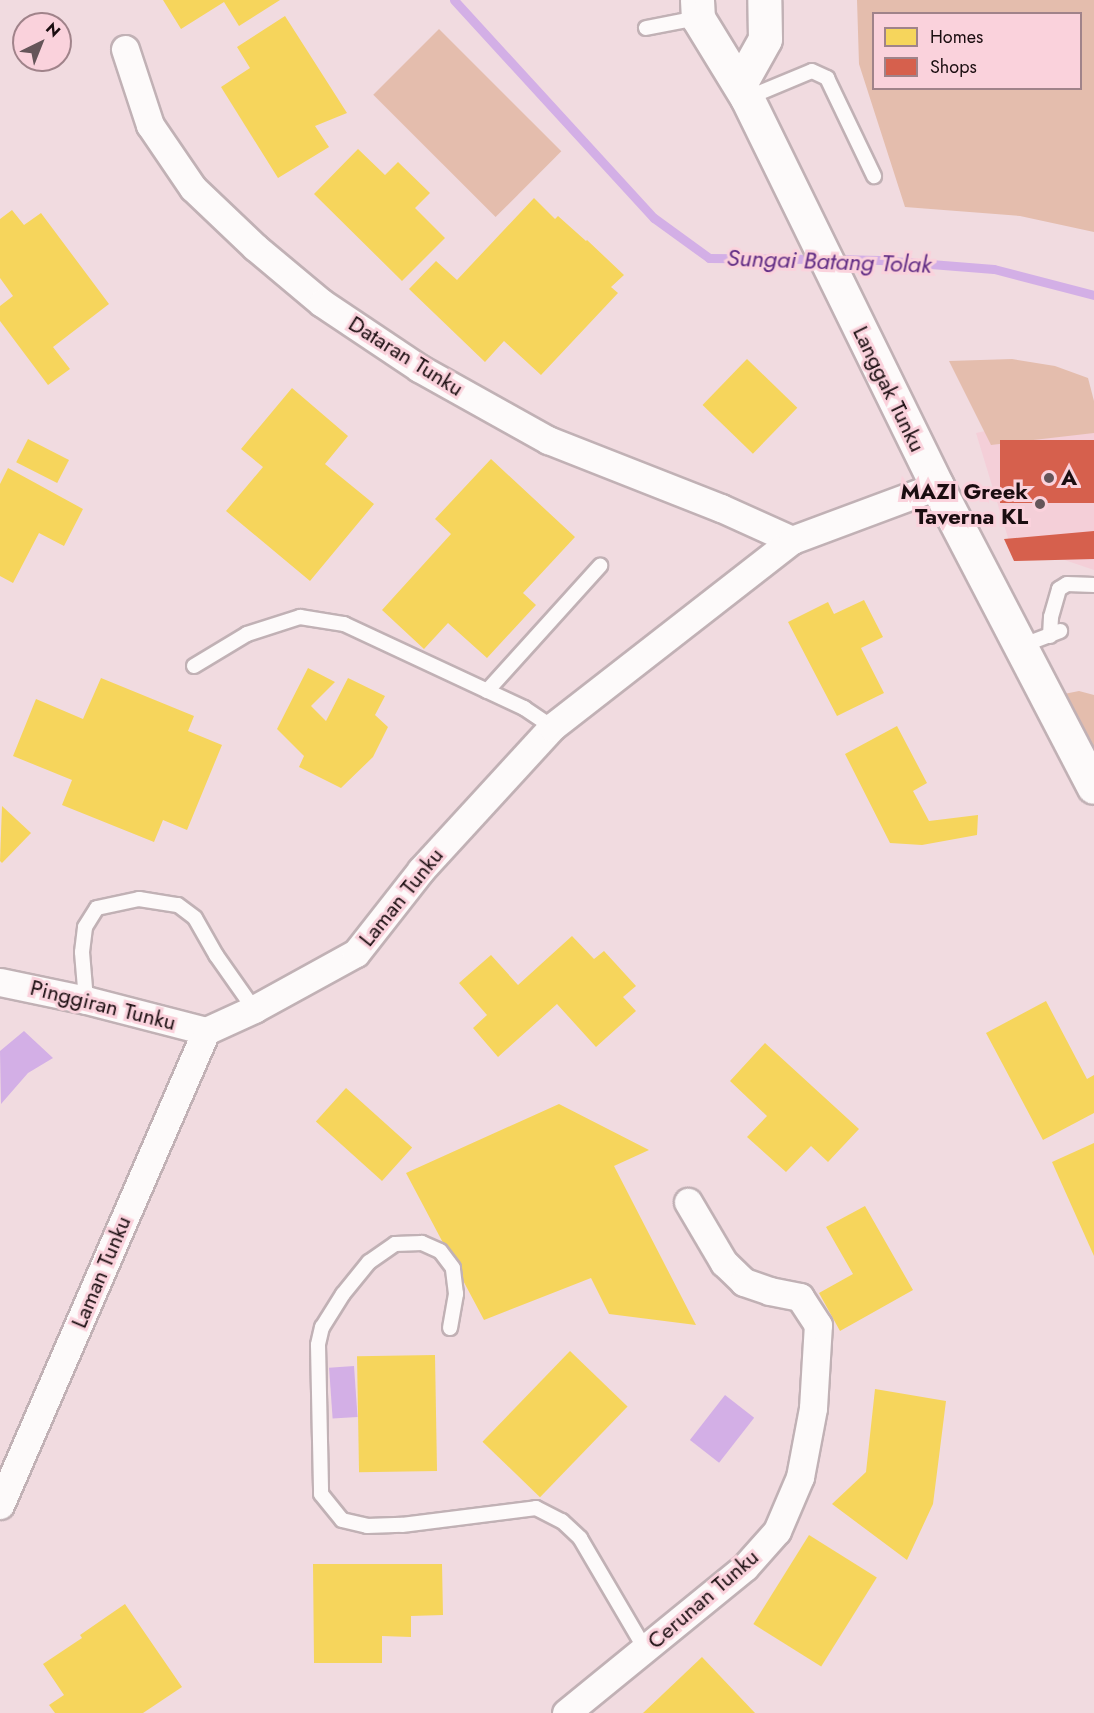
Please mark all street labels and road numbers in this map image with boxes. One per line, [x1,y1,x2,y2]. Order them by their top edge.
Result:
street label: Dataran Tunku [344,310,468,402]
street label: Langgak Tunku [847,322,931,456]
street label: Laman Tunku [353,842,449,952]
street label: Pinggiran Tunku [28,974,178,1036]
street label: Laman Tunku [66,1212,136,1332]
street label: Cerunan Tunku [642,1544,764,1654]

